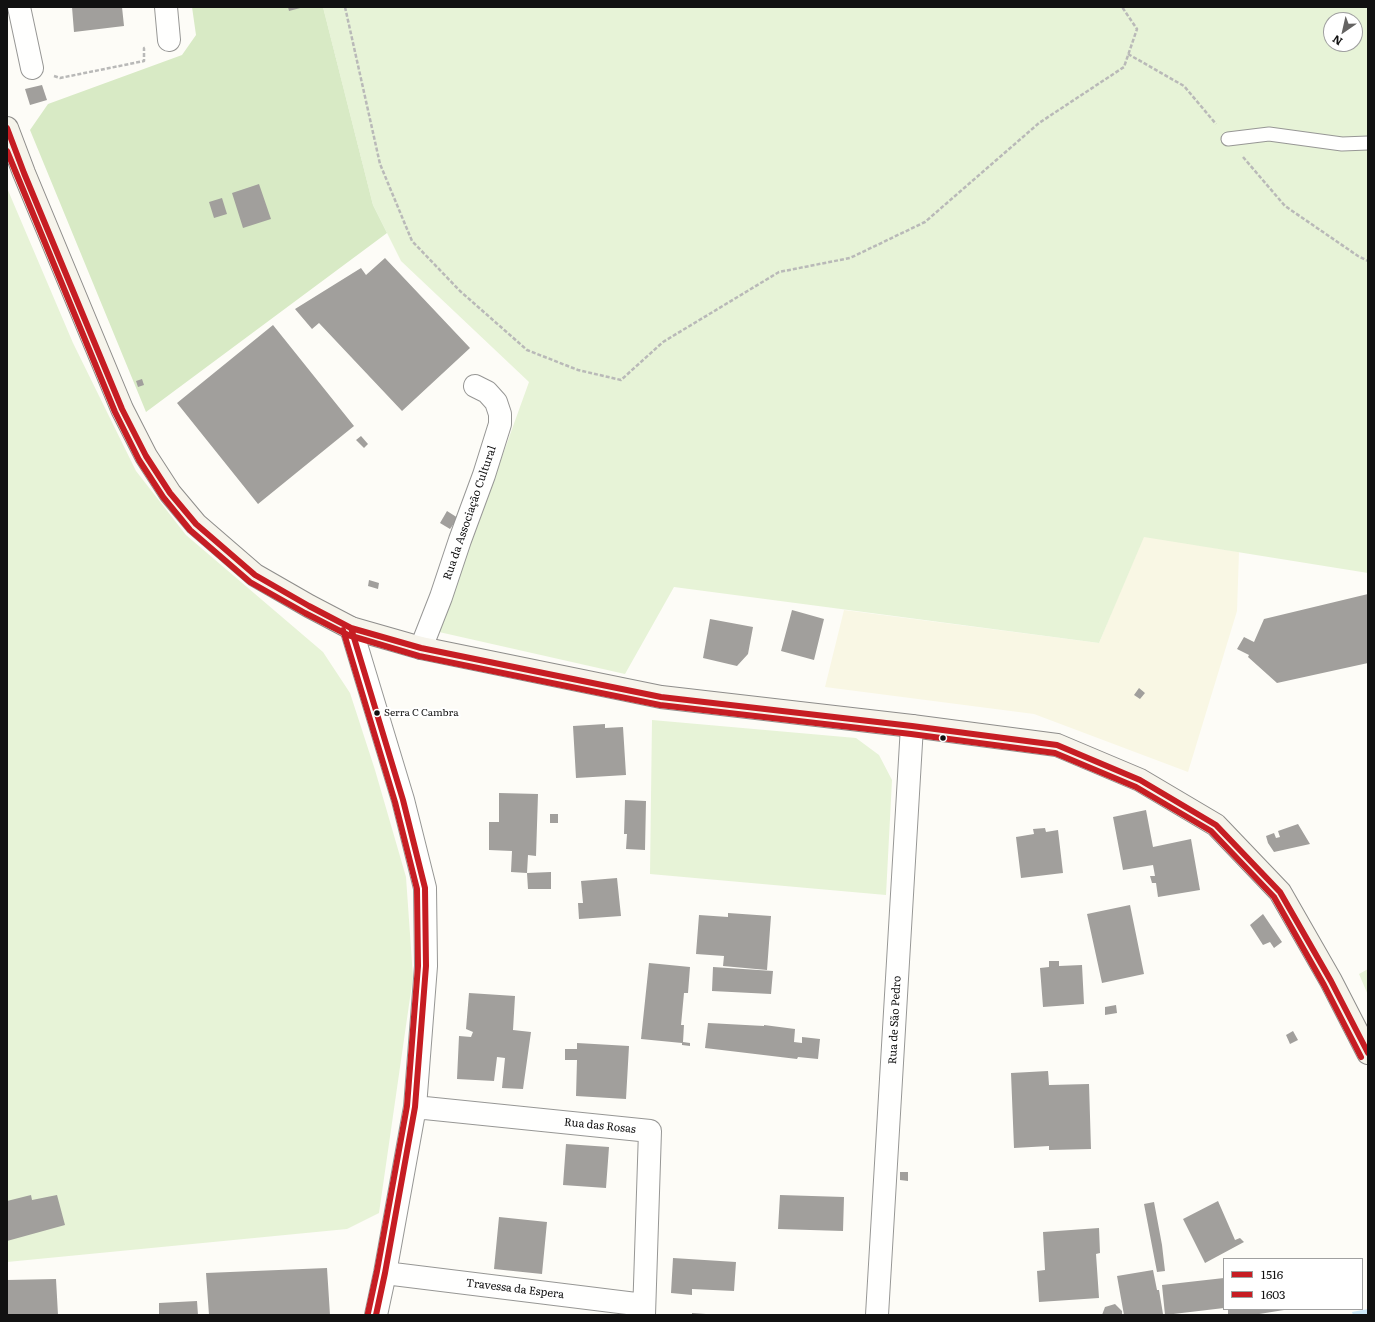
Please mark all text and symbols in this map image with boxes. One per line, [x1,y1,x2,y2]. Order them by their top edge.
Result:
north arrow [1323,12,1363,52]
text: N [1329,32,1345,50]
street label: Rua da Associação Cultural [441,444,499,582]
place label: Serra C Cambra [384,707,459,719]
marker: Serra C Cambra [372,708,382,718]
unlabelled marker [938,733,948,743]
street label: Rua de São Pedro [886,975,904,1065]
street label: Rua das Rosas [564,1116,636,1136]
legend [1223,1258,1363,1310]
text: 1516 [1261,1265,1283,1283]
street label: Travessa da Espera [465,1276,565,1302]
text: 1603 [1261,1285,1286,1303]

